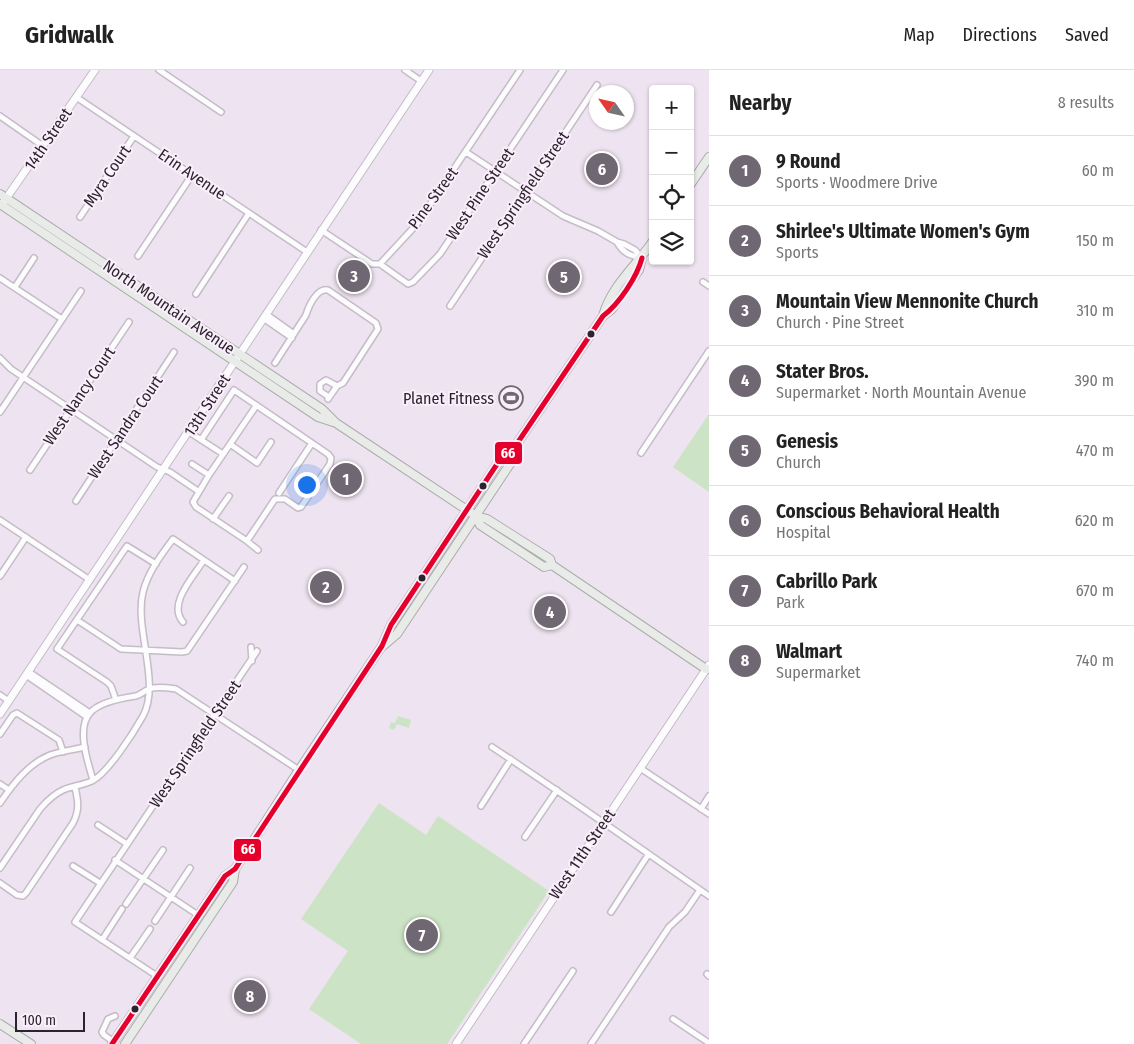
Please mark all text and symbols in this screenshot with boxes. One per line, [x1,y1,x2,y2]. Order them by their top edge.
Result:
text: Gridwalk [25,21,114,49]
text: Map [903,24,935,46]
text: Directions [963,24,1037,46]
text: Saved [1065,24,1109,46]
north arrow [589,85,634,130]
map controls [649,85,694,265]
button: + [649,85,694,130]
text: Nearby [729,90,791,116]
text: 8 results [1058,93,1114,112]
street label: 14th Street [20,104,76,174]
street label: West Springfield Street [473,127,573,262]
button: − [649,130,694,175]
street label: Myra Court [79,141,135,211]
street label: West Pine Street [442,144,518,244]
street label: Erin Avenue [155,145,229,204]
pin: 6 [586,150,618,188]
text: 9 Round [776,150,841,173]
text: 1 [742,161,748,180]
text: 60 m [1082,161,1114,180]
street label: Pine Street [404,163,462,233]
text: Sports · Woodmere Drive [776,173,938,192]
button: locate [649,175,694,220]
button: layers [649,220,694,265]
text: Shirlee's Ultimate Women's Gym [776,220,1030,243]
text: 2 [741,231,749,250]
text: 150 m [1076,231,1114,250]
text: Sports [776,243,819,262]
street label: North Mountain Avenue [99,256,239,358]
pin: 3 [338,257,370,295]
pin: 5 [548,258,580,296]
text: Mountain View Mennonite Church [776,290,1038,313]
text: 3 [741,301,749,320]
text: 310 m [1077,301,1114,320]
text: Church · Pine Street [776,313,904,332]
unlabelled marker [586,329,596,339]
street label: West Nancy Court [39,343,119,449]
text: Stater Bros. [776,360,869,383]
street label: 13th Street [180,370,235,440]
street label: West Sandra Court [83,371,167,482]
text: 4 [741,371,749,390]
text: 390 m [1075,371,1114,390]
text: Supermarket · North Mountain Avenue [776,383,1026,402]
sports icon: Planet Fitness [498,385,524,411]
place label: Planet Fitness [403,389,494,408]
text: Genesis [776,430,838,453]
line badge: 66 [494,441,523,465]
text: 5 [741,441,749,460]
text: 470 m [1076,441,1114,460]
text: 66 [501,445,515,462]
text: Church [776,453,821,472]
pin: 1 [330,460,362,498]
your location [294,472,320,498]
unlabelled marker [478,481,488,491]
text: Conscious Behavioral Health [776,500,1000,523]
text: 6 [741,511,749,530]
text: 620 m [1075,511,1114,530]
text: Hospital [776,523,831,542]
pin: 2 [310,568,342,606]
text: Cabrillo Park [776,570,877,593]
unlabelled marker [417,573,427,583]
text: 7 [742,581,748,600]
text: 670 m [1076,581,1114,600]
pin: 4 [534,593,566,631]
text: Park [776,593,804,612]
text: Walmart [776,640,842,663]
text: 8 [741,651,749,670]
text: 740 m [1076,651,1114,670]
text: Supermarket [776,663,860,682]
street label: West Springfield Street [145,676,245,811]
street label: West 11th Street [545,805,620,903]
line badge: 66 [233,838,262,862]
text: 66 [241,841,255,858]
pin: 7 [406,916,438,954]
pin: 8 [234,977,266,1015]
unlabelled marker [130,1004,140,1014]
scale bar [15,1009,85,1032]
text: 100 m [22,1012,56,1029]

